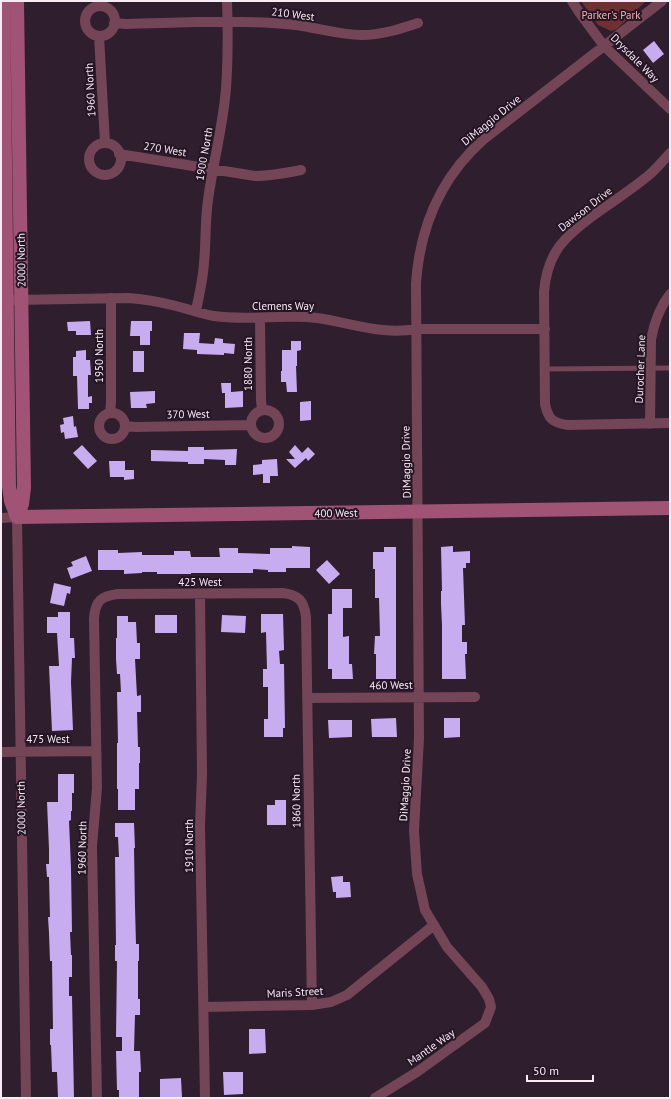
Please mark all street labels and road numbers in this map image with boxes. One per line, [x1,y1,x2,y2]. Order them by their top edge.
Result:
street label: 210 West [271,4,316,24]
street label: Drysdale Way [608,31,663,86]
street label: 1960 North [82,63,98,117]
street label: DiMaggio Drive [458,91,524,148]
street label: 1900 North [192,126,216,182]
street label: 270 West [143,139,188,159]
street label: Dawson Drive [555,183,615,234]
street label: 2000 North [14,233,28,287]
street label: Clemens Way [252,299,315,313]
street label: 1950 North [92,329,106,383]
street label: Durocher Lane [632,334,648,403]
street label: 1880 North [241,337,255,391]
street label: 370 West [166,407,210,421]
street label: DiMaggio Drive [398,425,414,498]
street label: 400 West [314,506,358,520]
street label: 425 West [178,575,222,589]
street label: 460 West [369,678,413,692]
street label: 475 West [26,732,70,746]
street label: DiMaggio Drive [396,748,414,822]
street label: 1860 North [289,774,303,828]
street label: 2000 North [14,781,28,835]
street label: 1910 North [182,819,196,873]
street label: 1960 North [75,821,89,875]
street label: Maris Street [266,984,324,1000]
street label: Mantle Way [405,1025,458,1068]

